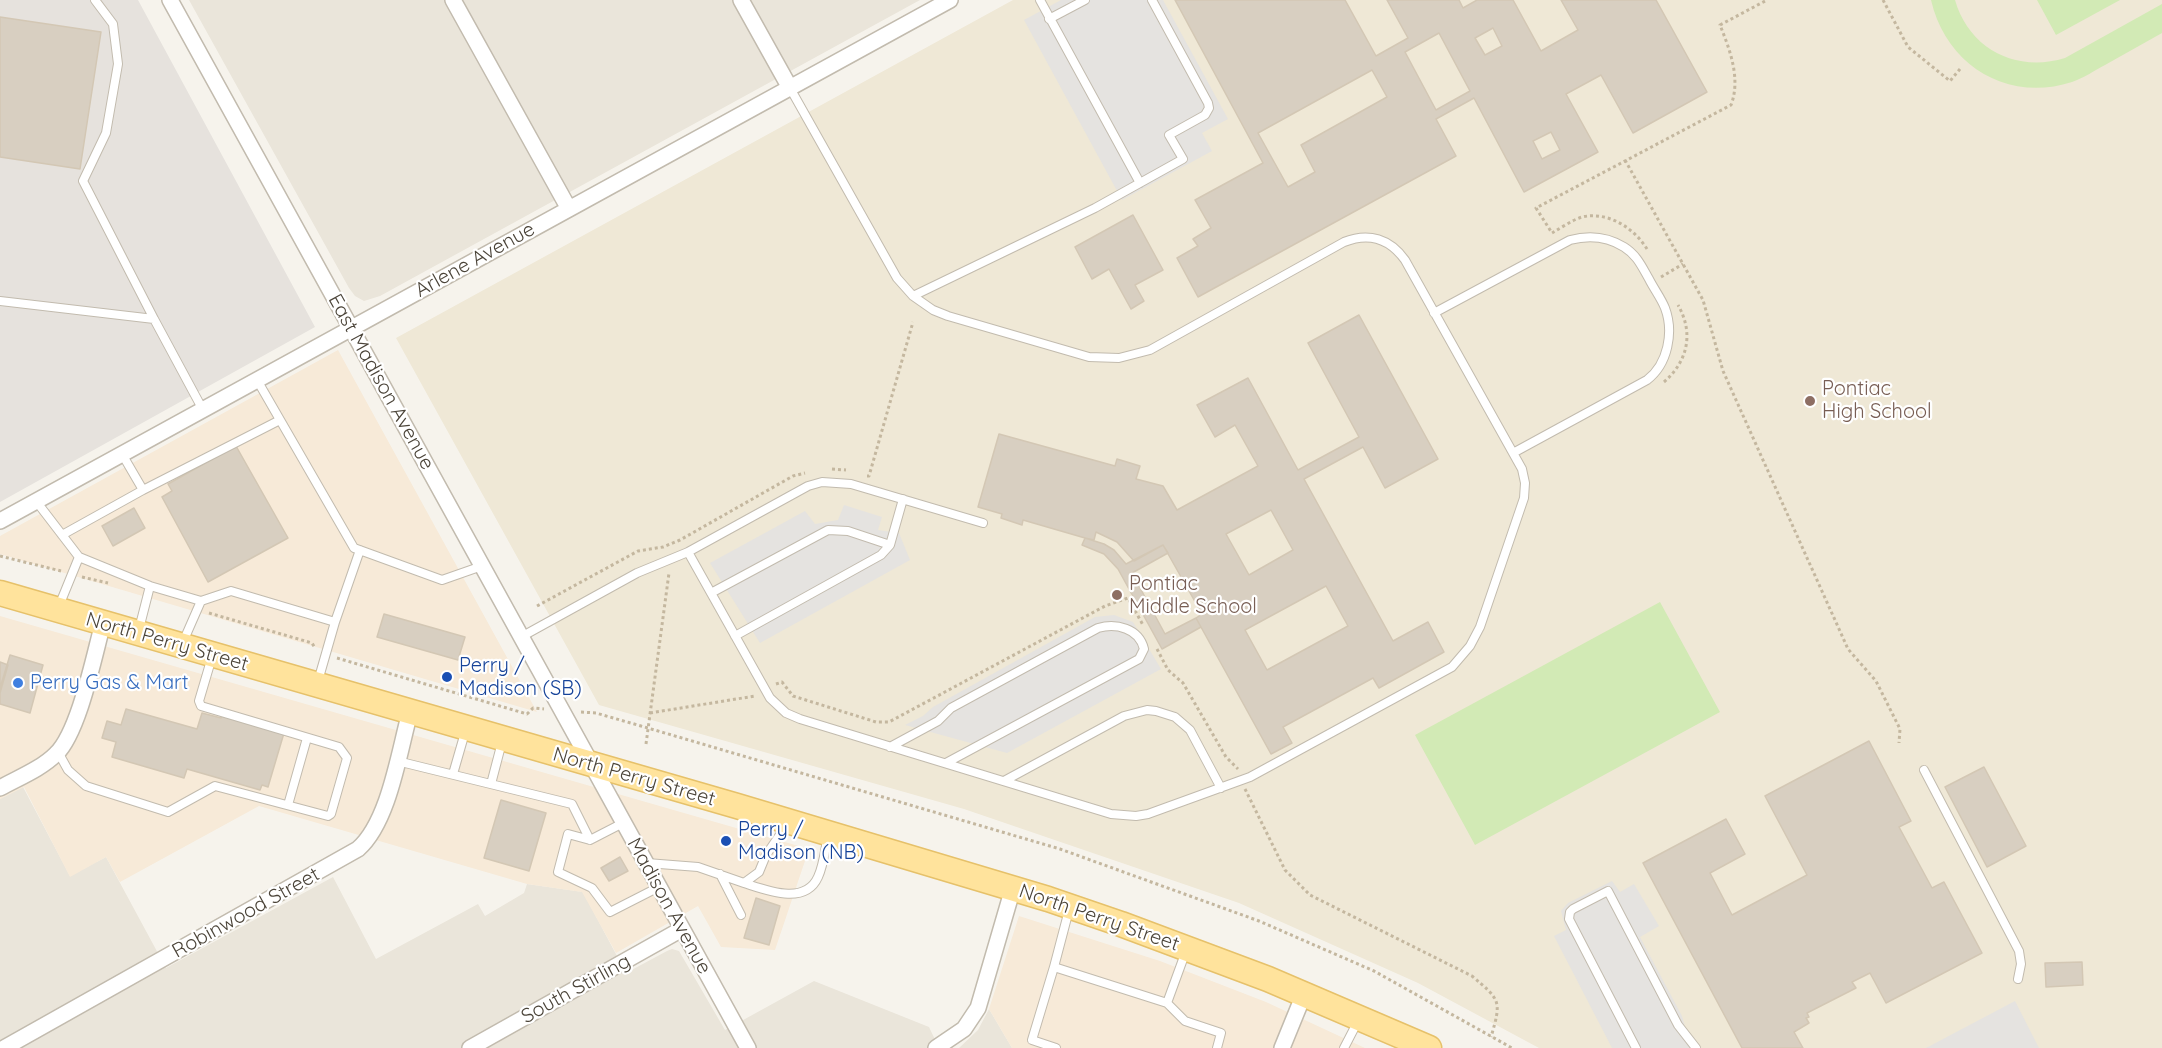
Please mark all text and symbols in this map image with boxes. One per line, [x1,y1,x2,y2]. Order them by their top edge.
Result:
street label: Arlene Avenue [411,217,539,303]
street label: East Madison Avenue [323,290,439,474]
place label: Pontiac High School [1822,377,1932,424]
marker: Pontiac High School [1803,394,1817,408]
place label: Pontiac Middle School [1129,572,1257,619]
marker: Pontiac Middle School [1110,588,1124,602]
street label: North Perry Street [83,607,251,677]
place label: Perry / Madison (SB) [459,654,582,701]
marker: Perry / Madison (SB) [440,670,454,684]
place label: Perry Gas & Mart [30,671,189,695]
marker: Perry Gas & Mart [11,676,25,690]
street label: North Perry Street [550,742,718,812]
place label: Perry / Madison (NB) [738,818,864,865]
street label: Madison Avenue [622,834,716,978]
marker: Perry / Madison (NB) [719,834,733,848]
street label: Robinwood Street [168,863,324,963]
street label: North Perry Street [1016,879,1182,957]
street label: South Stirling [517,949,635,1029]

